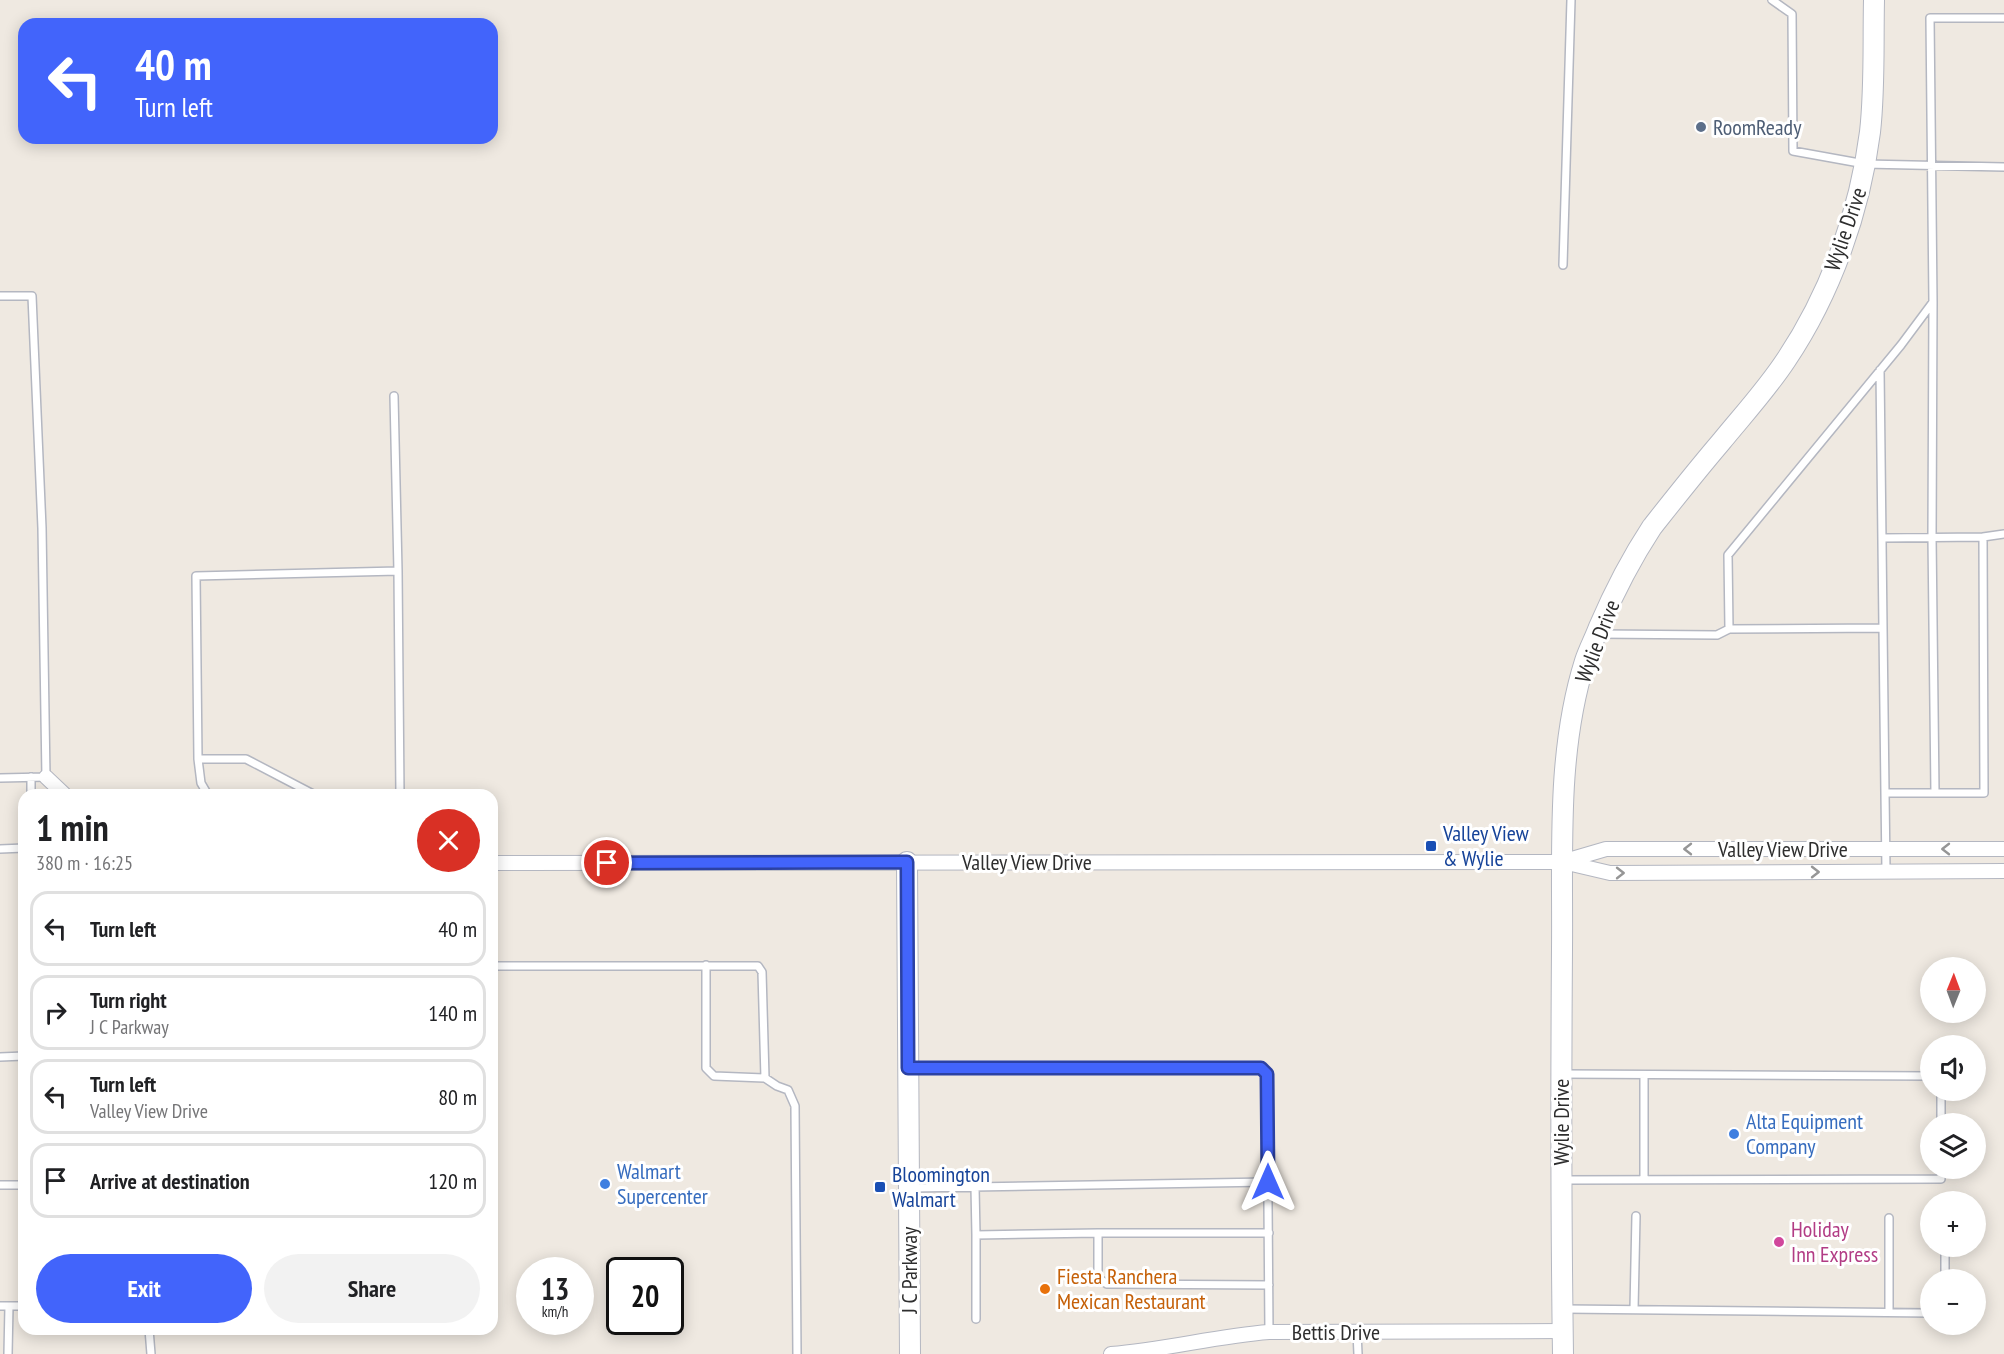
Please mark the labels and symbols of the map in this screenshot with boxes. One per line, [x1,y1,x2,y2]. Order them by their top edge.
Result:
place label: RoomReady [1713,113,1802,141]
marker: RoomReady [1694,120,1708,134]
street label: Wylie Drive [1818,184,1872,274]
street label: Wylie Drive [1568,596,1626,686]
place label: Valley View & Wylie [1442,819,1529,872]
street label: Valley View Drive [1717,835,1848,863]
pin [581,837,632,888]
marker: Valley View & Wylie [1424,839,1438,853]
one-way arrow [1683,843,1692,855]
one-way arrow [1941,843,1950,855]
street label: Valley View Drive [961,848,1092,876]
one-way arrow [1810,866,1819,878]
one-way arrow [1615,867,1624,879]
north arrow [1920,957,1986,1023]
street label: Wylie Drive [1547,1079,1575,1165]
place label: Alta Equipment Company [1746,1107,1863,1160]
marker: Alta Equipment Company [1727,1127,1741,1141]
position arrow [1236,1150,1300,1214]
place label: Walmart Supercenter [617,1157,708,1210]
place label: Bloomington Walmart [892,1160,990,1213]
marker: Walmart Supercenter [598,1177,612,1191]
marker: Bloomington Walmart [873,1180,887,1194]
place label: Holiday Inn Express [1791,1215,1878,1268]
street label: J C Parkway [895,1226,923,1314]
marker: Holiday Inn Express [1772,1235,1786,1249]
speed limit sign: 20 [606,1257,684,1335]
place label: Fiesta Ranchera Mexican Restaurant [1057,1262,1206,1315]
marker: Fiesta Ranchera Mexican Restaurant [1038,1282,1052,1296]
street label: Bettis Drive [1292,1318,1380,1346]

